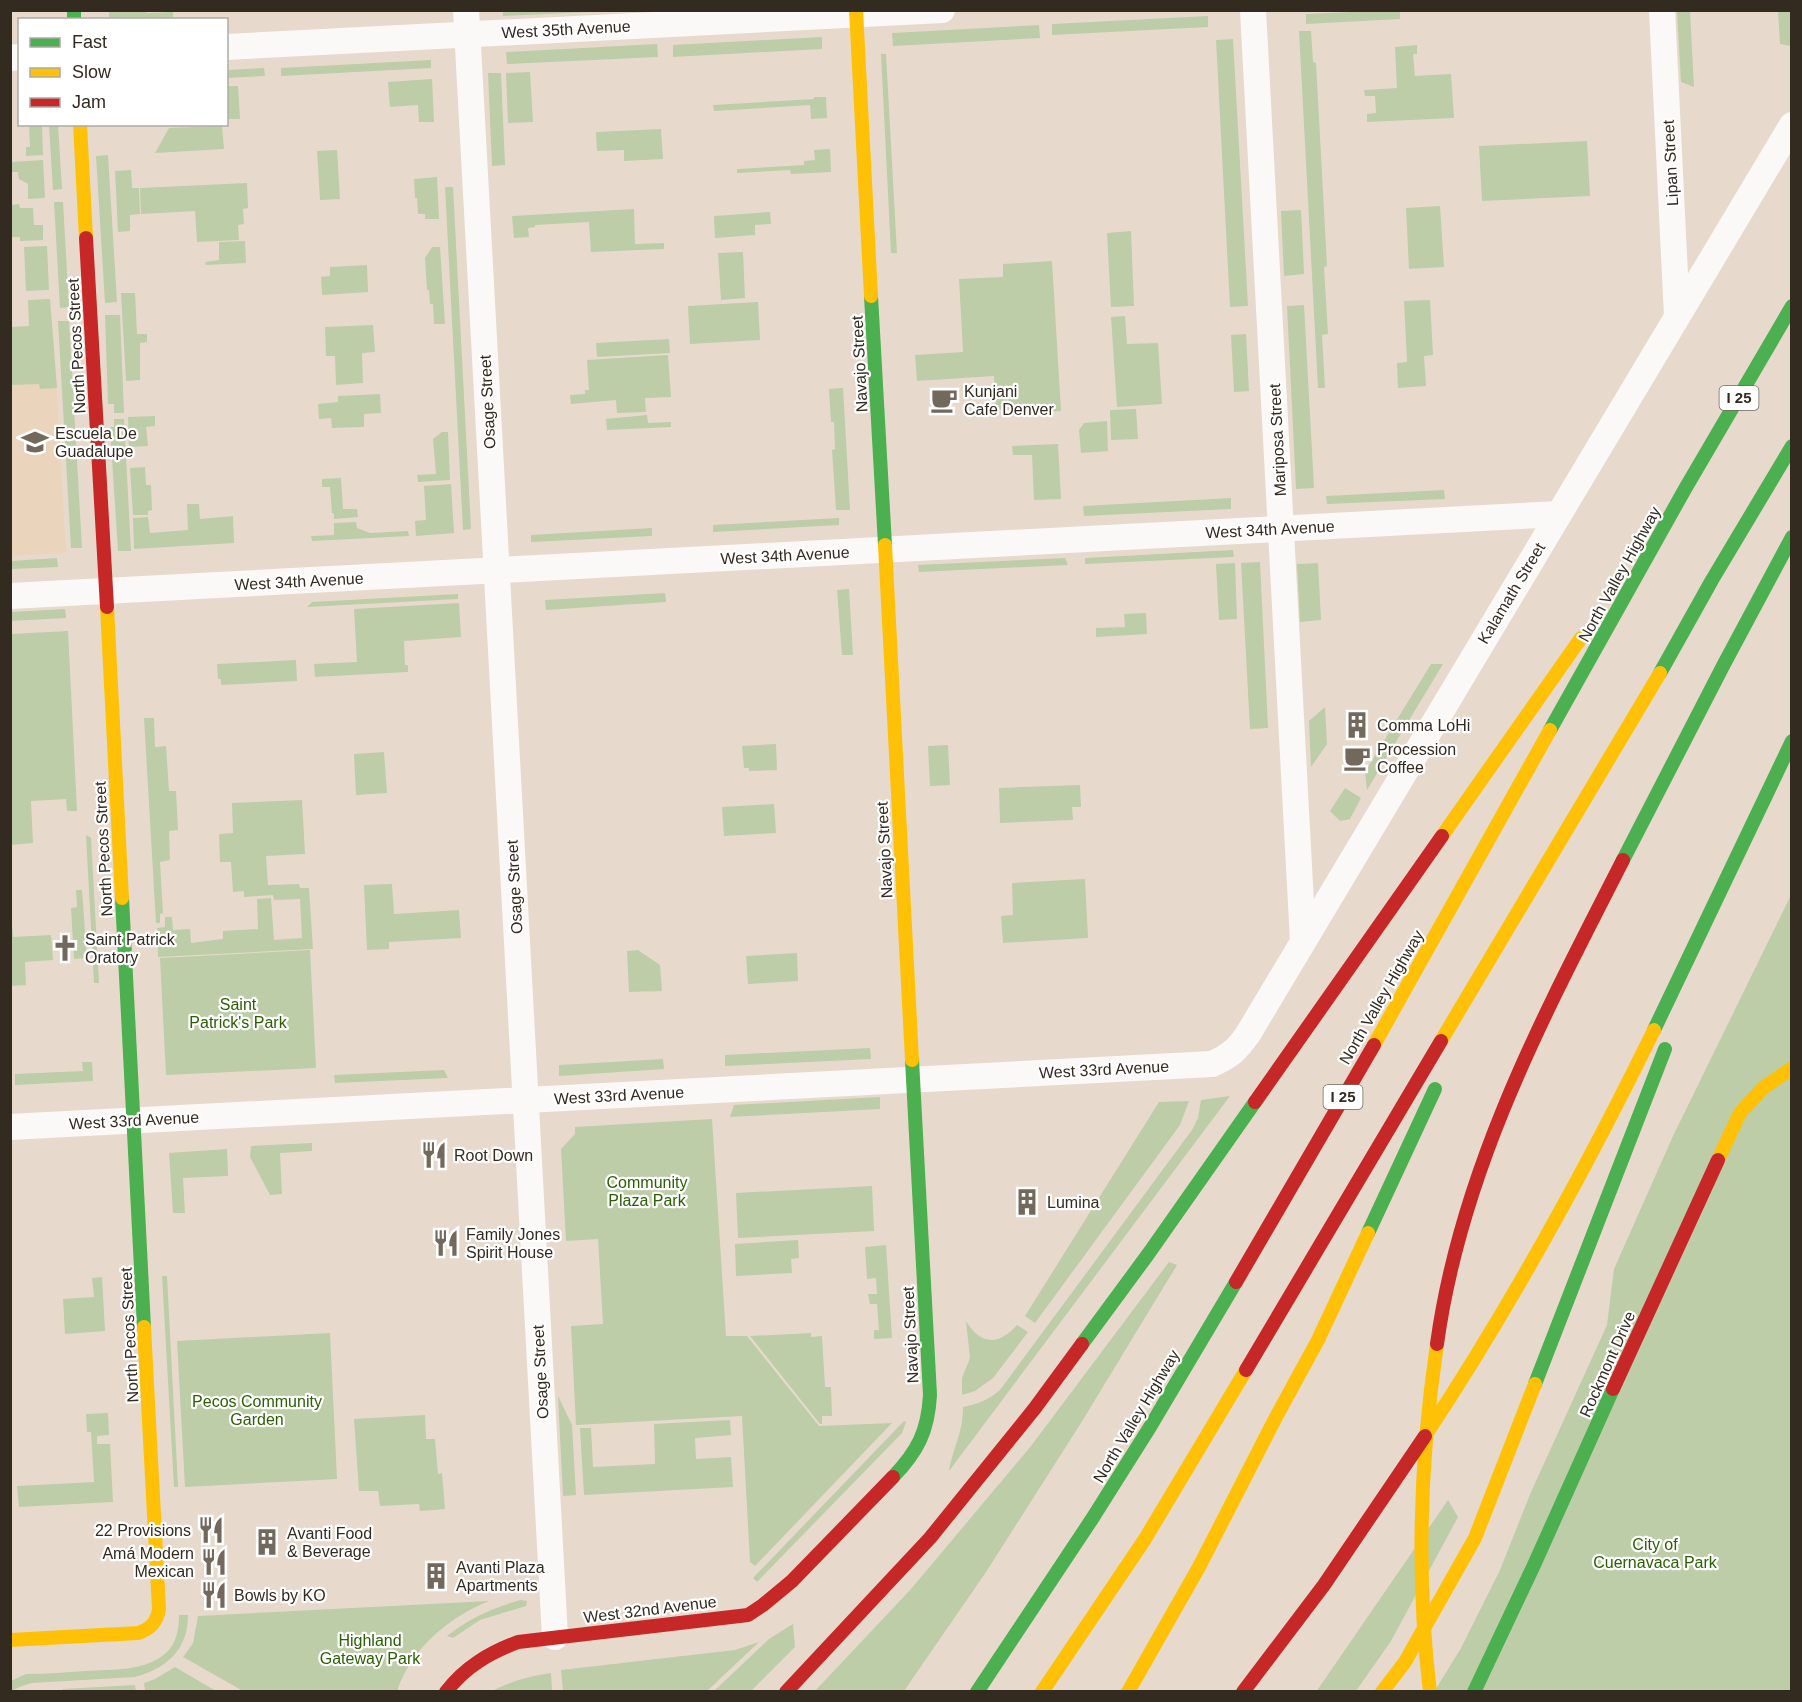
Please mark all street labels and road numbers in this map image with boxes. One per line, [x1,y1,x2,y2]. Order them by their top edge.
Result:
street label: West 35th Avenue [501,18,631,41]
street label: Lipan Street [1660,119,1681,207]
street label: North Pecos Street [64,277,89,414]
street label: Navajo Street [848,315,871,413]
street label: Osage Street [477,354,498,449]
street label: Mariposa Street [1266,383,1289,497]
road number: I 25 [1720,386,1758,410]
street label: North Valley Highway [1575,504,1664,645]
street label: West 34th Avenue [1205,518,1335,541]
street label: Kalamath Street [1475,539,1549,647]
street label: West 34th Avenue [720,544,850,567]
street label: West 34th Avenue [234,570,364,593]
street label: North Pecos Street [91,780,116,917]
street label: Navajo Street [873,801,896,899]
street label: Osage Street [504,839,525,934]
street label: North Valley Highway [1336,927,1427,1067]
street label: West 33rd Avenue [1039,1058,1170,1081]
street label: West 33rd Avenue [554,1084,685,1107]
road number: I 25 [1324,1085,1362,1109]
street label: West 33rd Avenue [69,1109,200,1132]
street label: North Pecos Street [117,1266,142,1403]
street label: Navajo Street [899,1286,922,1384]
street label: Rockmont Drive [1577,1309,1638,1420]
street label: Osage Street [530,1324,551,1419]
street label: North Valley Highway [1090,1347,1183,1486]
street label: West 32nd Avenue [583,1593,718,1626]

